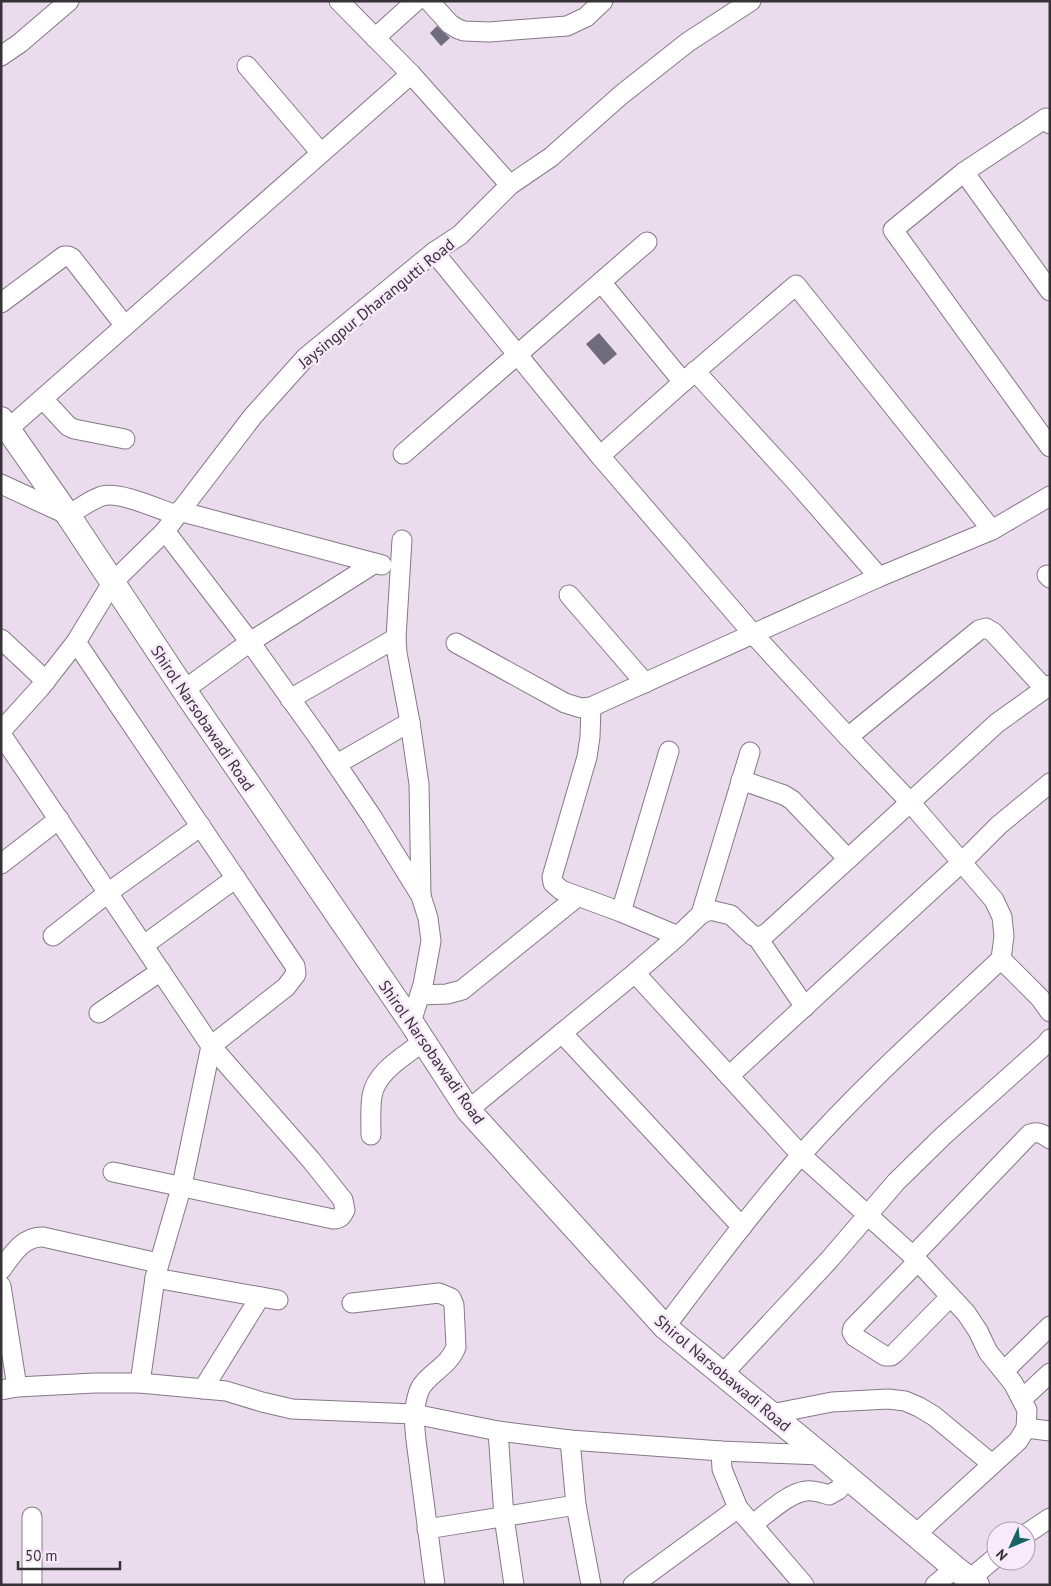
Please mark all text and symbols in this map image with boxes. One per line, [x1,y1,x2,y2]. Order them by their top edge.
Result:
street label: Jaysingpur Dharangutti Road [293,234,458,373]
street label: Shirol Narsobawadi Road [147,641,259,795]
street label: Shirol Narsobawadi Road [375,976,489,1128]
street label: Shirol Narsobawadi Road [651,1310,795,1436]
north arrow [986,1521,1036,1571]
scale bar [18,1538,120,1570]
text: N [992,1545,1011,1565]
text: 50 m [25,1546,58,1565]

